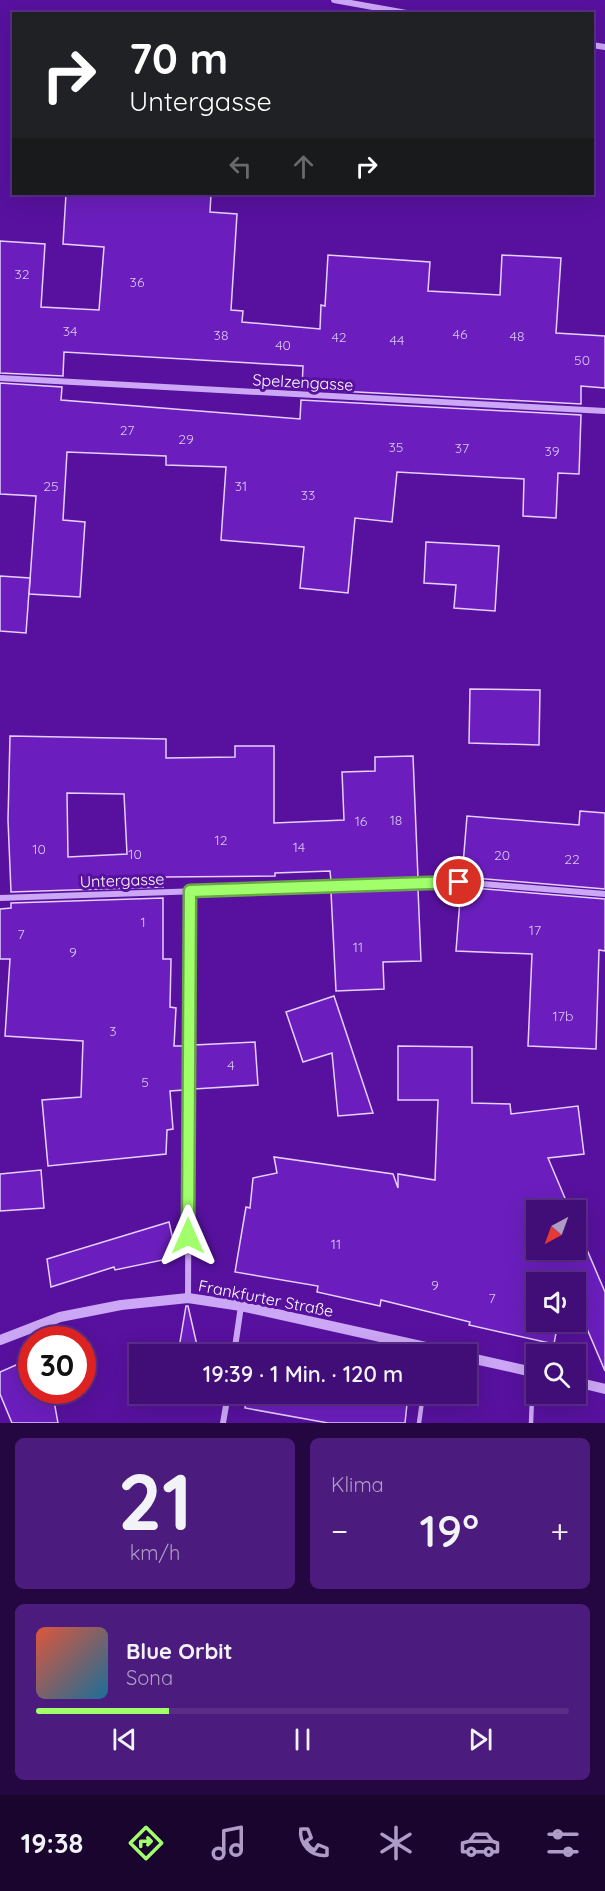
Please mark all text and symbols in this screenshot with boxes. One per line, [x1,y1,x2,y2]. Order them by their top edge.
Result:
text: 70 m [129,32,228,85]
icon: right [30,36,108,114]
text: Untergasse [129,84,272,118]
icon: left [224,150,257,183]
icon: ahead [287,150,320,183]
icon: right [350,150,383,183]
house number: 32 [14,265,30,283]
house number: 36 [130,273,145,291]
house number: 34 [63,322,77,340]
house number: 46 [453,325,468,343]
house number: 38 [214,326,228,344]
house number: 48 [510,327,524,345]
house number: 42 [331,328,347,346]
house number: 44 [390,331,404,349]
house number: 40 [275,336,291,354]
house number: 50 [574,351,590,369]
street label: Spelzengasse [252,369,354,395]
house number: 27 [120,421,134,439]
house number: 29 [178,430,194,448]
house number: 35 [389,438,403,456]
house number: 37 [455,439,469,457]
house number: 39 [544,442,560,460]
house number: 25 [43,477,59,495]
house number: 31 [235,477,247,495]
house number: 33 [301,486,315,504]
house number: 18 [390,811,402,829]
house number: 16 [355,812,368,830]
house number: 12 [215,831,228,849]
house number: 14 [293,838,305,856]
house number: 10 [32,840,46,858]
house number: 10 [128,845,142,863]
house number: 20 [494,846,510,864]
house number: 22 [564,850,580,868]
pin [433,856,484,907]
icon: arrive [442,865,475,898]
street label: Untergasse [79,869,165,891]
house number: 1 [140,913,146,931]
house number: 17 [529,921,541,939]
house number: 7 [17,925,25,943]
house number: 11 [353,938,363,956]
house number: 9 [69,943,77,961]
house number: 17b [553,1007,573,1025]
house number: 3 [109,1022,117,1040]
house number: 4 [227,1056,235,1074]
house number: 5 [141,1073,149,1091]
north arrow [526,1200,586,1260]
map controls [526,1200,586,1404]
position arrow [156,1204,220,1268]
house number: 11 [331,1235,341,1253]
button: sound [526,1272,586,1332]
street label: Frankfurter Straße [197,1275,335,1321]
house number: 9 [431,1276,439,1294]
house number: 7 [488,1289,496,1307]
speed limit sign: 30 [18,1326,96,1404]
button: search [526,1344,586,1404]
text: 19:39 · 1 Min. · 120 m [203,1360,403,1388]
text: 21 [118,1452,192,1550]
text: Klima [331,1472,384,1497]
text: 19° [420,1502,479,1558]
text: − [331,1510,348,1551]
text: + [550,1510,569,1551]
text: km/h [130,1540,180,1565]
text: Blue Orbit [126,1637,232,1665]
text: Sona [126,1665,173,1690]
icon: previous [108,1723,141,1756]
icon: pause [286,1723,319,1756]
icon: next [464,1723,497,1756]
icon: directions [125,1822,167,1864]
icon: music [208,1822,250,1864]
icon: phone [292,1822,334,1864]
icon: climate [375,1822,417,1864]
icon: car [459,1822,501,1864]
icon: filters [542,1822,584,1864]
text: 19:38 [21,1826,83,1860]

